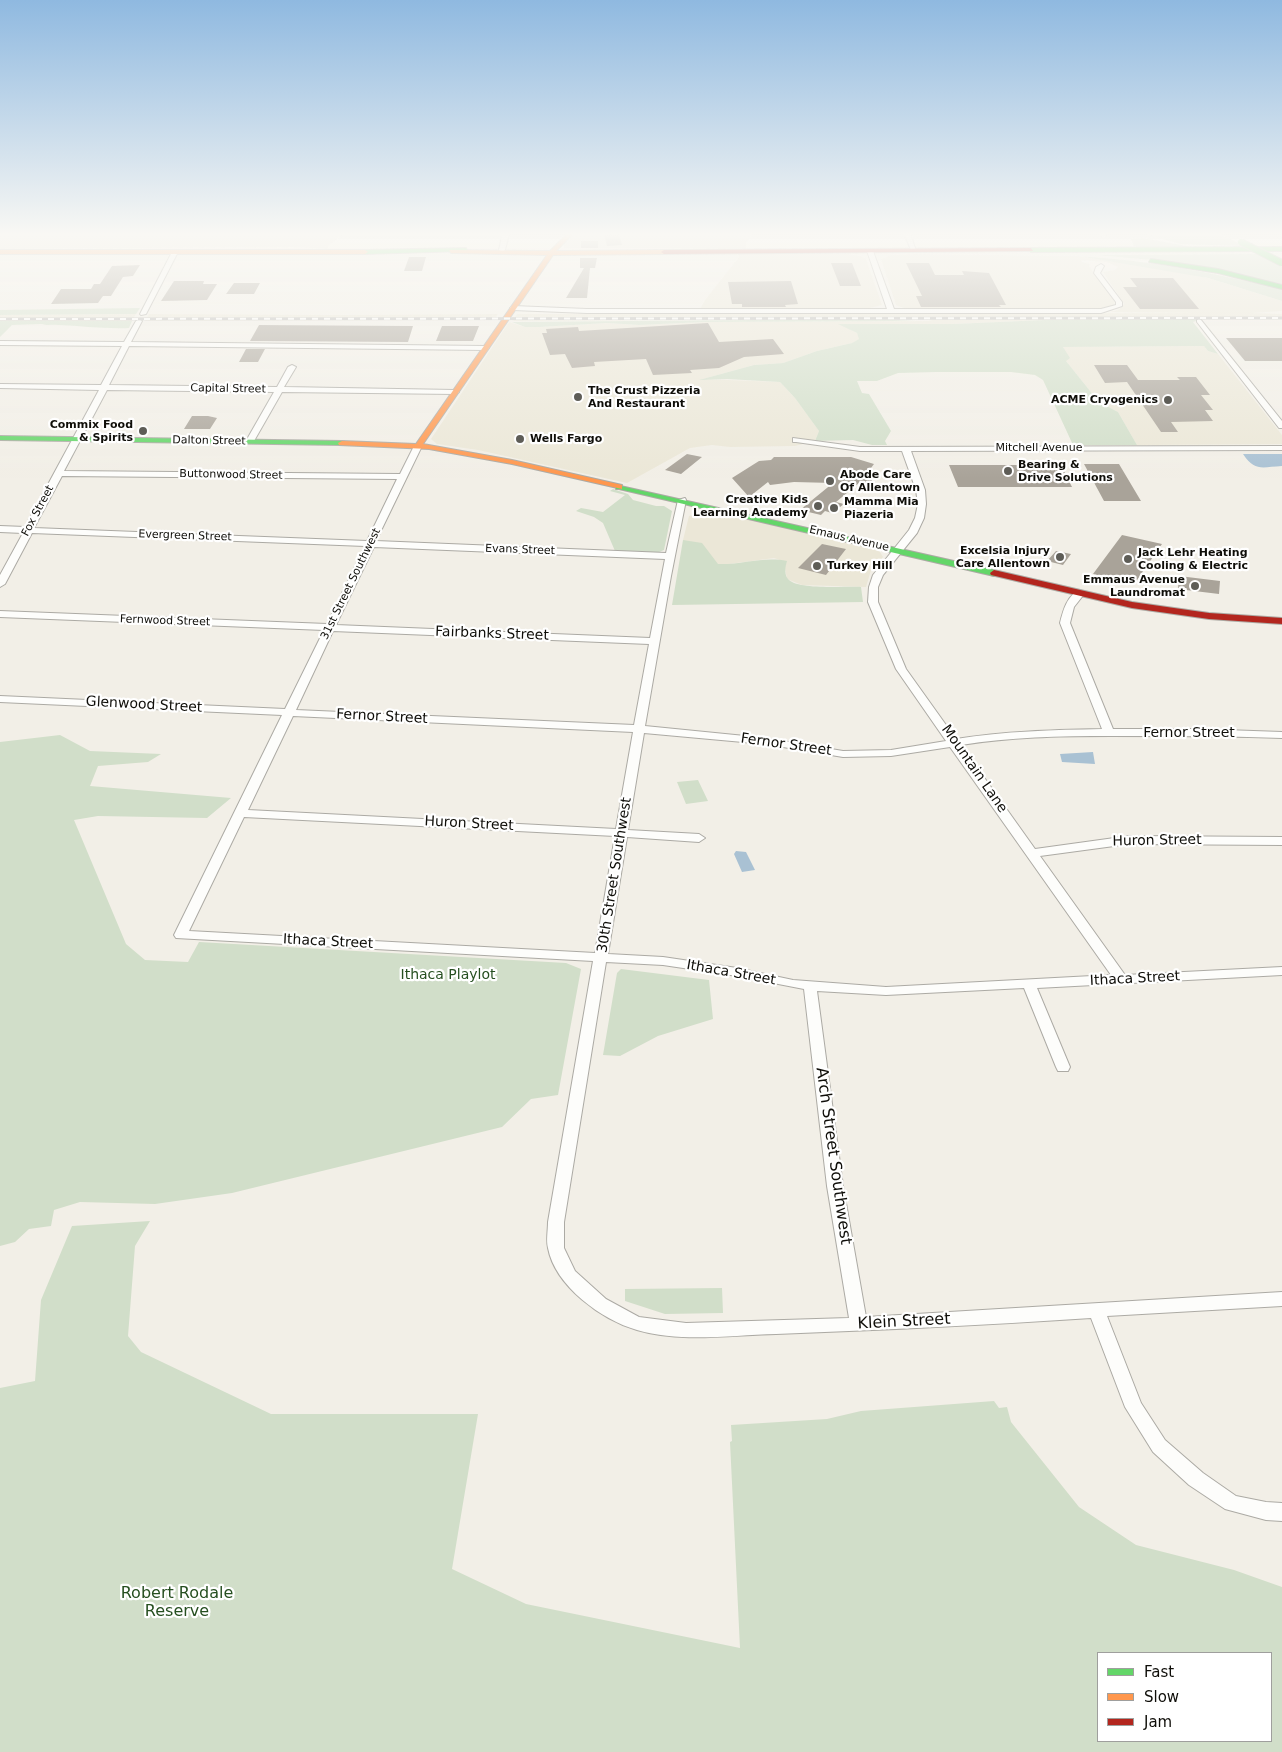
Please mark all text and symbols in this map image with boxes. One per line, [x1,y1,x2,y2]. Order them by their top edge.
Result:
street label: Capital Street [190,382,266,396]
place label: The Crust Pizzeria And Restaurant [588,384,700,410]
marker: The Crust Pizzeria And Restaurant [572,391,584,403]
place label: ACME Cryogenics [1051,393,1158,407]
marker: ACME Cryogenics [1162,394,1174,406]
place label: Commix Food & Spirits [50,418,133,444]
marker: Commix Food & Spirits [137,425,149,437]
place label: Wells Fargo [530,432,602,446]
marker: Wells Fargo [514,433,526,445]
street label: Dalton Street [172,434,246,448]
street label: Mitchell Avenue [995,441,1083,455]
place label: Bearing & Drive Solutions [1018,458,1113,484]
marker: Bearing & Drive Solutions [1002,465,1014,477]
street label: Buttonwood Street [179,468,283,482]
place label: Abode Care Of Allentown [840,468,920,494]
marker: Abode Care Of Allentown [824,475,836,487]
street label: Fox Street [19,483,57,539]
place label: Creative Kids Learning Academy [693,493,808,519]
place label: Mamma Mia Piazeria [844,495,919,521]
marker: Creative Kids Learning Academy [812,500,824,512]
marker: Mamma Mia Piazeria [828,502,840,514]
street label: Emaus Avenue [808,523,890,555]
street label: 31st Street Southwest [318,526,384,642]
street label: Evergreen Street [138,528,232,544]
street label: Evans Street [485,542,555,558]
place label: Excelsia Injury Care Allentown [956,544,1050,570]
place label: Jack Lehr Heating Cooling & Electric [1138,546,1248,572]
marker: Excelsia Injury Care Allentown [1054,551,1066,563]
marker: Jack Lehr Heating Cooling & Electric [1122,553,1134,565]
place label: Turkey Hill [827,559,893,573]
marker: Turkey Hill [811,560,823,572]
place label: Emmaus Avenue Laundromat [1083,573,1185,599]
marker: Emmaus Avenue Laundromat [1189,580,1201,592]
street label: Fernwood Street [120,613,210,629]
street label: Fairbanks Street [435,624,549,644]
street label: Glenwood Street [85,694,203,716]
street label: Fernor Street [336,706,428,728]
street label: Mountain Lane [937,722,1011,816]
street label: Fernor Street [1143,725,1235,741]
street label: Fernor Street [739,730,833,760]
street label: 30th Street Southwest [594,796,636,954]
street label: Huron Street [424,813,514,835]
street label: Huron Street [1112,832,1202,850]
street label: Ithaca Street [282,931,374,953]
street label: Ithaca Street [685,957,777,989]
park label: Ithaca Playlot [401,967,495,983]
street label: Ithaca Street [1089,968,1181,990]
street label: Arch Street Southwest [811,1066,855,1246]
street label: Klein Street [857,1310,951,1334]
park label: Robert Rodale Reserve [121,1584,233,1622]
legend [1097,1652,1272,1742]
text: Fast [1144,1663,1174,1681]
text: Slow [1144,1688,1179,1706]
text: Jam [1144,1713,1172,1731]

